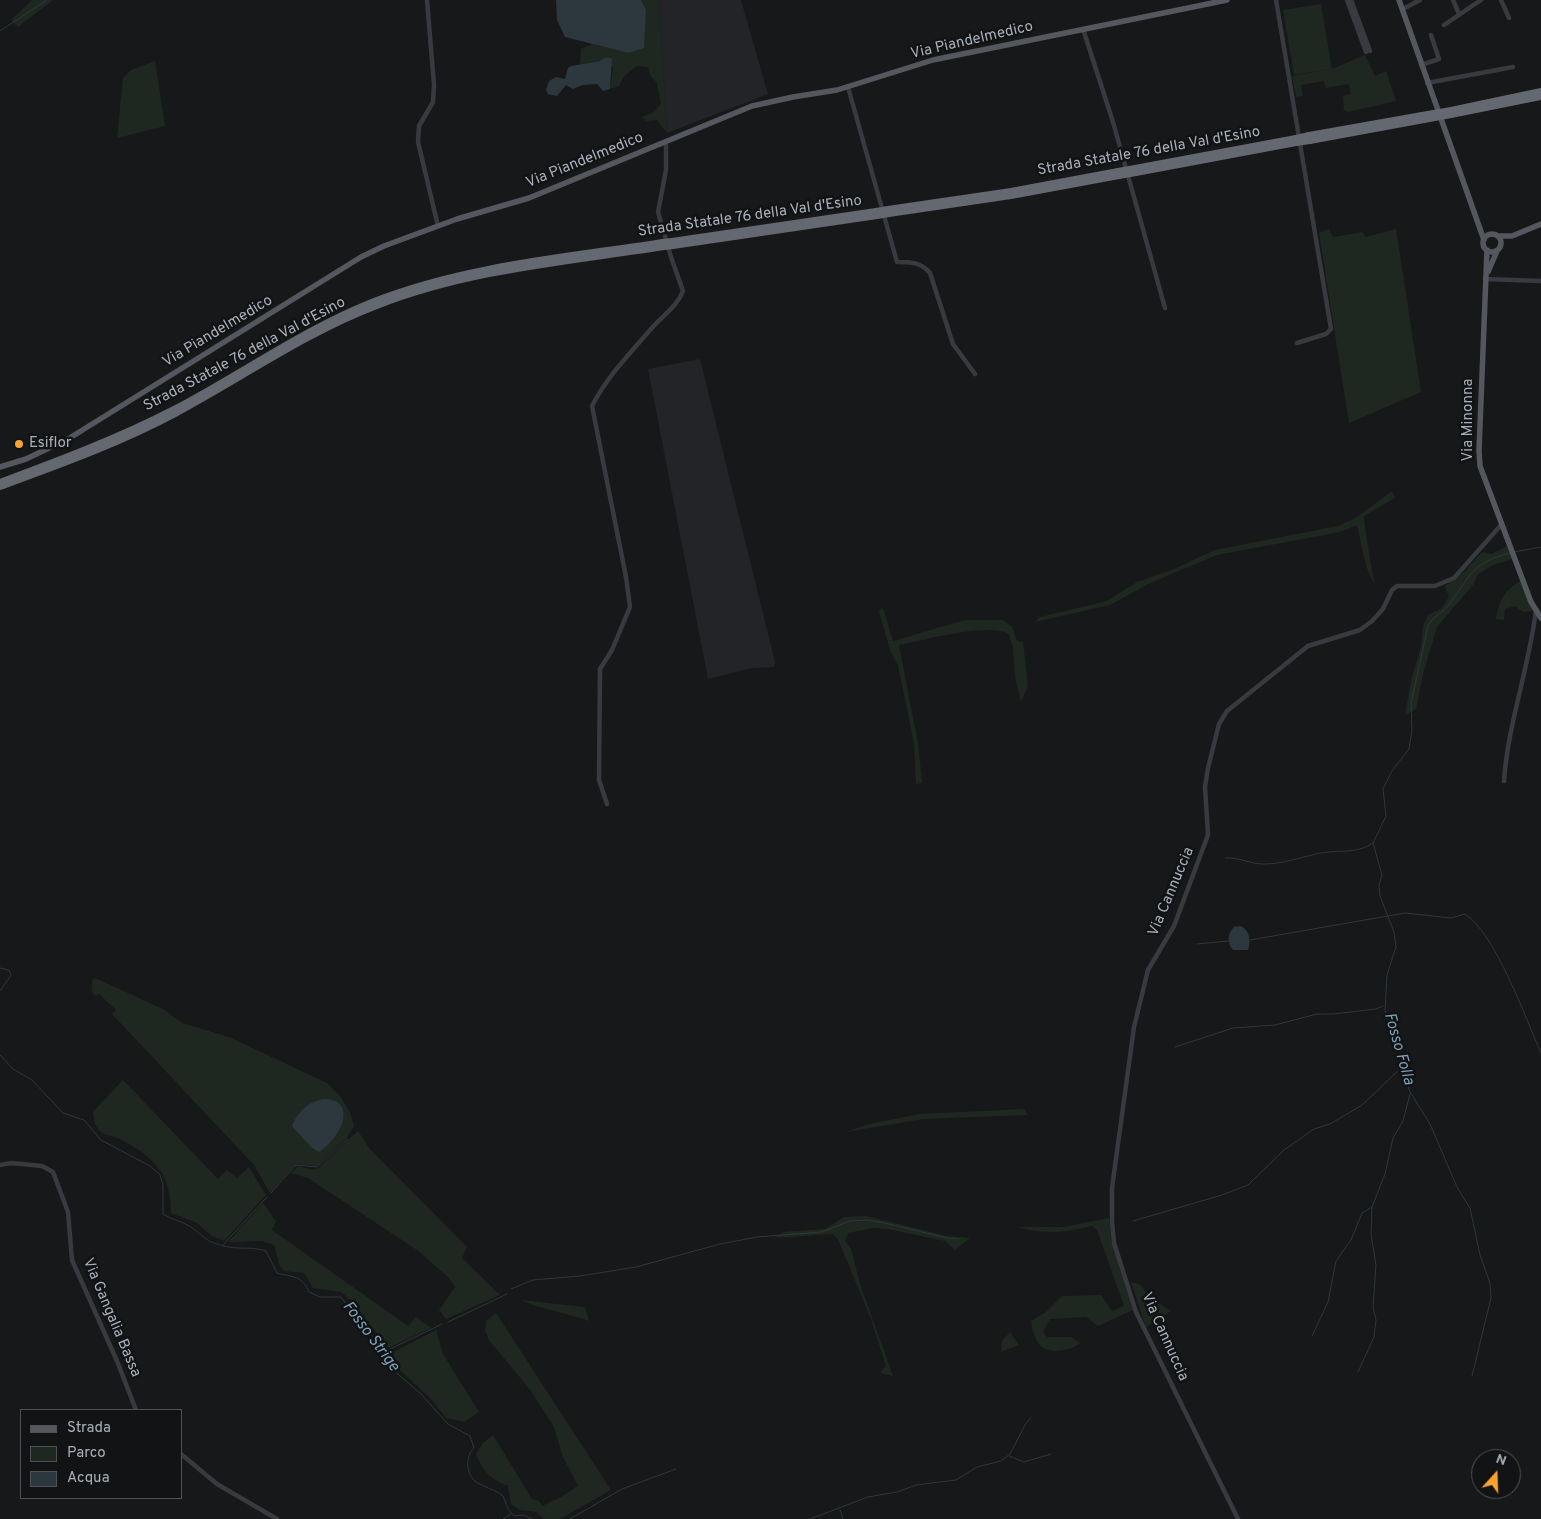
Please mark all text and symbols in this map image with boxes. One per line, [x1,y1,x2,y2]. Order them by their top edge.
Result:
street label: Via Piandelmedico [909,18,1035,64]
street label: Strada Statale 76 della Val d'Esino [1036,124,1262,180]
street label: Via Piandelmedico [524,129,646,193]
street label: Strada Statale 76 della Val d'Esino [637,192,863,242]
street label: Via Piandelmedico [160,292,276,372]
street label: Strada Statale 76 della Val d'Esino [141,294,349,416]
street label: Via Minonna [1460,379,1478,461]
place label: Esiflor [29,435,72,453]
marker: Esiflor [13,438,25,450]
street label: Via Cannuccia [1145,845,1199,939]
water label: Fosso Folla [1379,1011,1417,1087]
street label: Via Gangalia Bassa [78,1256,144,1380]
street label: Via Cannuccia [1136,1290,1192,1384]
water label: Fosso Strige [337,1298,403,1376]
legend [20,1409,182,1499]
text: Strada [67,1419,111,1438]
text: Parco [67,1444,106,1463]
north arrow [1471,1449,1521,1499]
text: N [1493,1451,1509,1470]
text: Acqua [67,1469,110,1488]

